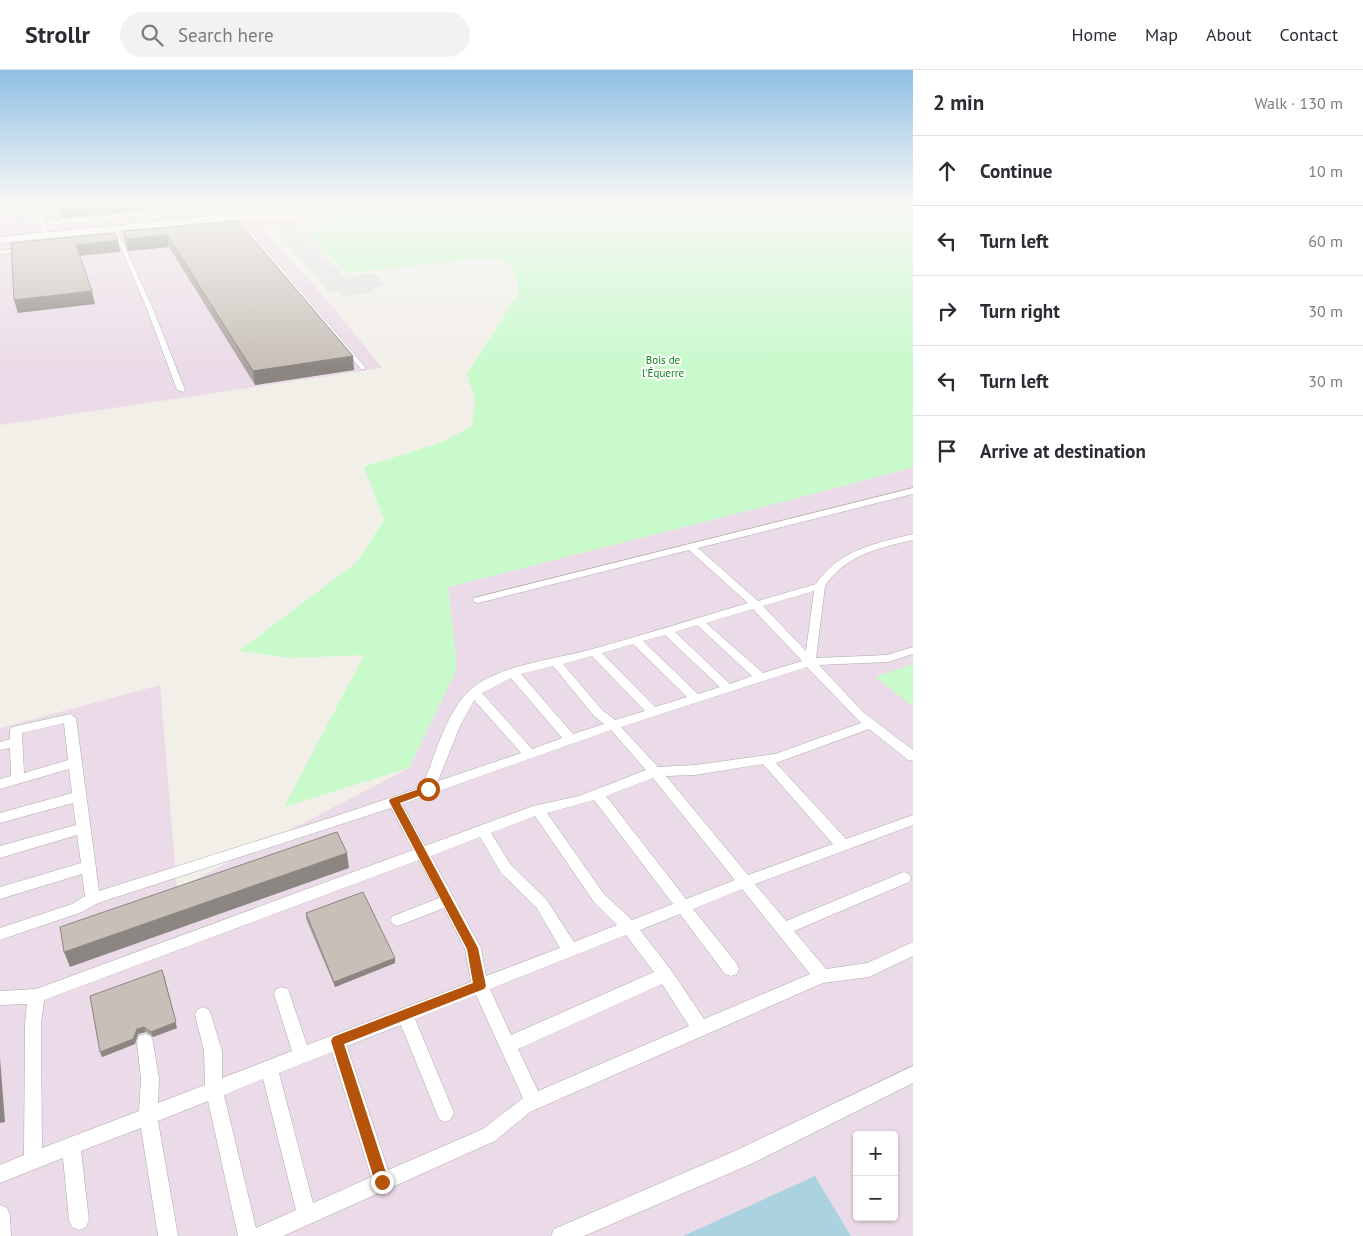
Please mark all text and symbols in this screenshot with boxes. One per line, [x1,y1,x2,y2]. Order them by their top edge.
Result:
search box [120,12,470,57]
text: Strollr [25,19,90,50]
icon: search [138,21,166,49]
text: Search here [178,23,274,47]
text: Home [1071,23,1117,46]
text: Map [1145,23,1178,46]
text: About [1206,23,1252,46]
text: Contact [1280,23,1338,46]
text: 2 min [933,89,984,116]
text: Walk · 130 m [1254,93,1343,113]
icon: ahead [933,157,961,185]
text: Continue [980,159,1052,183]
text: 10 m [1308,161,1343,181]
icon: left [933,227,961,255]
text: Turn left [980,229,1049,253]
text: 60 m [1308,231,1343,251]
icon: right [933,297,961,325]
text: Turn right [980,299,1060,323]
text: 30 m [1308,301,1343,321]
park label: Bois de l'Équerre [642,353,684,380]
icon: left [933,367,961,395]
text: Turn left [980,369,1049,393]
text: 30 m [1308,371,1343,391]
icon: arrive [933,437,961,465]
text: Arrive at destination [980,439,1146,463]
route start [417,778,440,801]
map controls [853,1131,898,1221]
button: + [853,1131,898,1176]
route end [371,1171,394,1194]
button: − [853,1176,898,1221]

